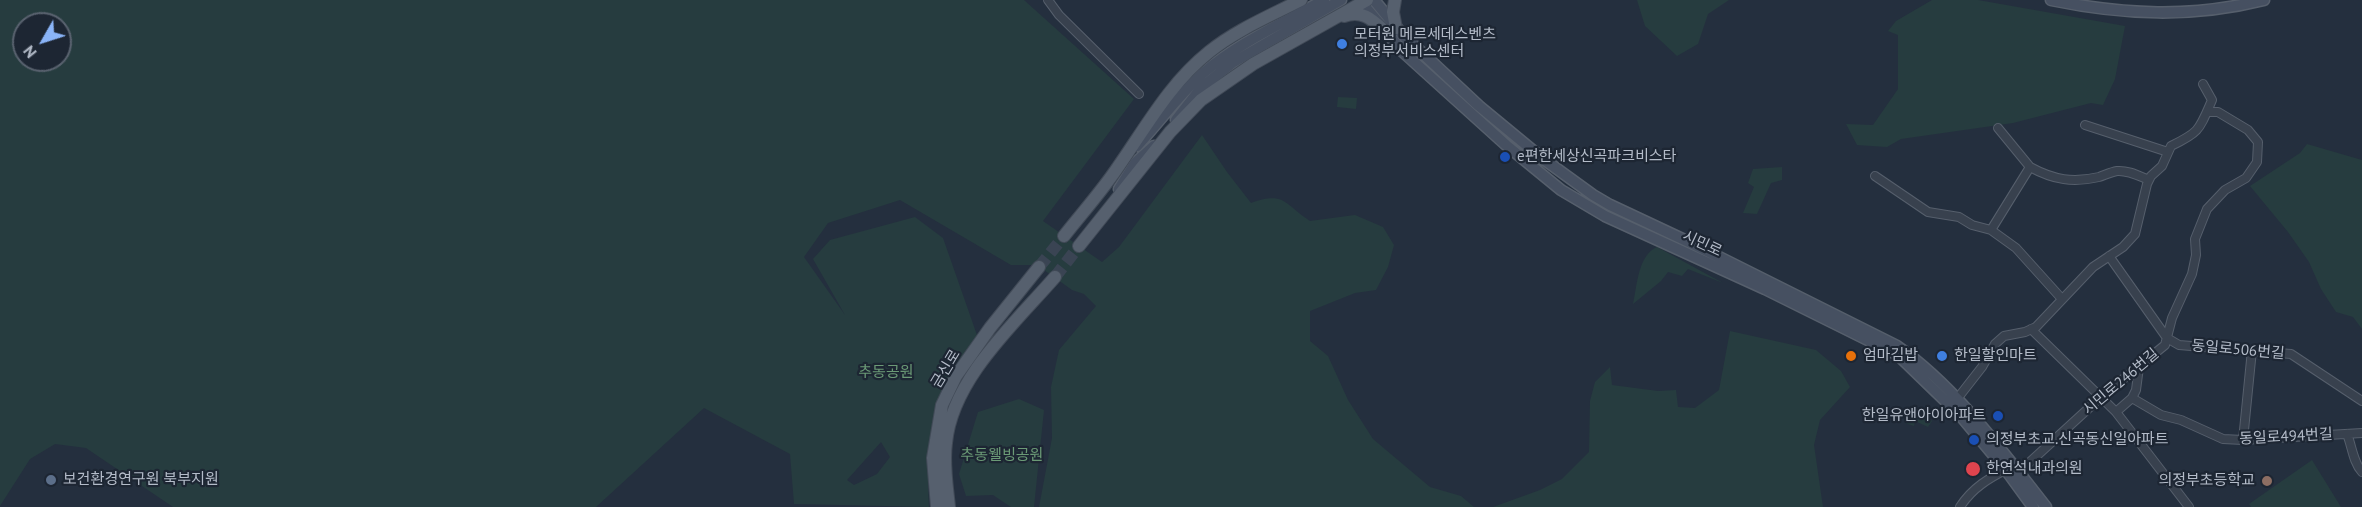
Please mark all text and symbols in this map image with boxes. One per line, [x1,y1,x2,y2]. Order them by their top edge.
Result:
north arrow [12,12,72,72]
place label: 모터원 메르세데스벤츠 의정부서비스센터 [1354,26,1496,61]
marker: 모터원 메르세데스벤츠 의정부서비스센터 [1335,37,1349,51]
text: N [18,42,41,62]
place label: e편한세상신곡파크비스타 [1517,148,1676,166]
marker: e편한세상신곡파크비스타 [1498,150,1512,164]
street label: 시민로 [1679,227,1725,261]
street label: 동일로506번길 [2191,337,2285,363]
street label: 시민로246번길 [2079,345,2163,419]
street label: 금신로 [928,347,964,391]
place label: 엄마김밥 [1863,347,1918,365]
place label: 한일할인마트 [1954,347,2037,365]
marker: 엄마김밥 [1844,349,1858,363]
marker: 한일할인마트 [1935,349,1949,363]
park label: 추동공원 [858,364,914,382]
place label: 한일유앤아이아파트 [1862,407,1986,425]
marker: 한일유앤아이아파트 [1991,409,2005,423]
street label: 동일로494번길 [2239,426,2333,448]
place label: 의정부초교.신곡동신일아파트 [1986,431,2169,449]
marker: 의정부초교.신곡동신일아파트 [1967,433,1981,447]
park label: 추동웰빙공원 [961,447,1043,465]
marker: 한연석내과의원 [1964,460,1982,478]
place label: 한연석내과의원 [1986,460,2083,478]
place label: 보건환경연구원 북부지원 [63,471,219,489]
place label: 의정부초등학교 [2158,472,2255,490]
marker: 보건환경연구원 북부지원 [44,473,58,487]
marker: 의정부초등학교 [2260,474,2274,488]

